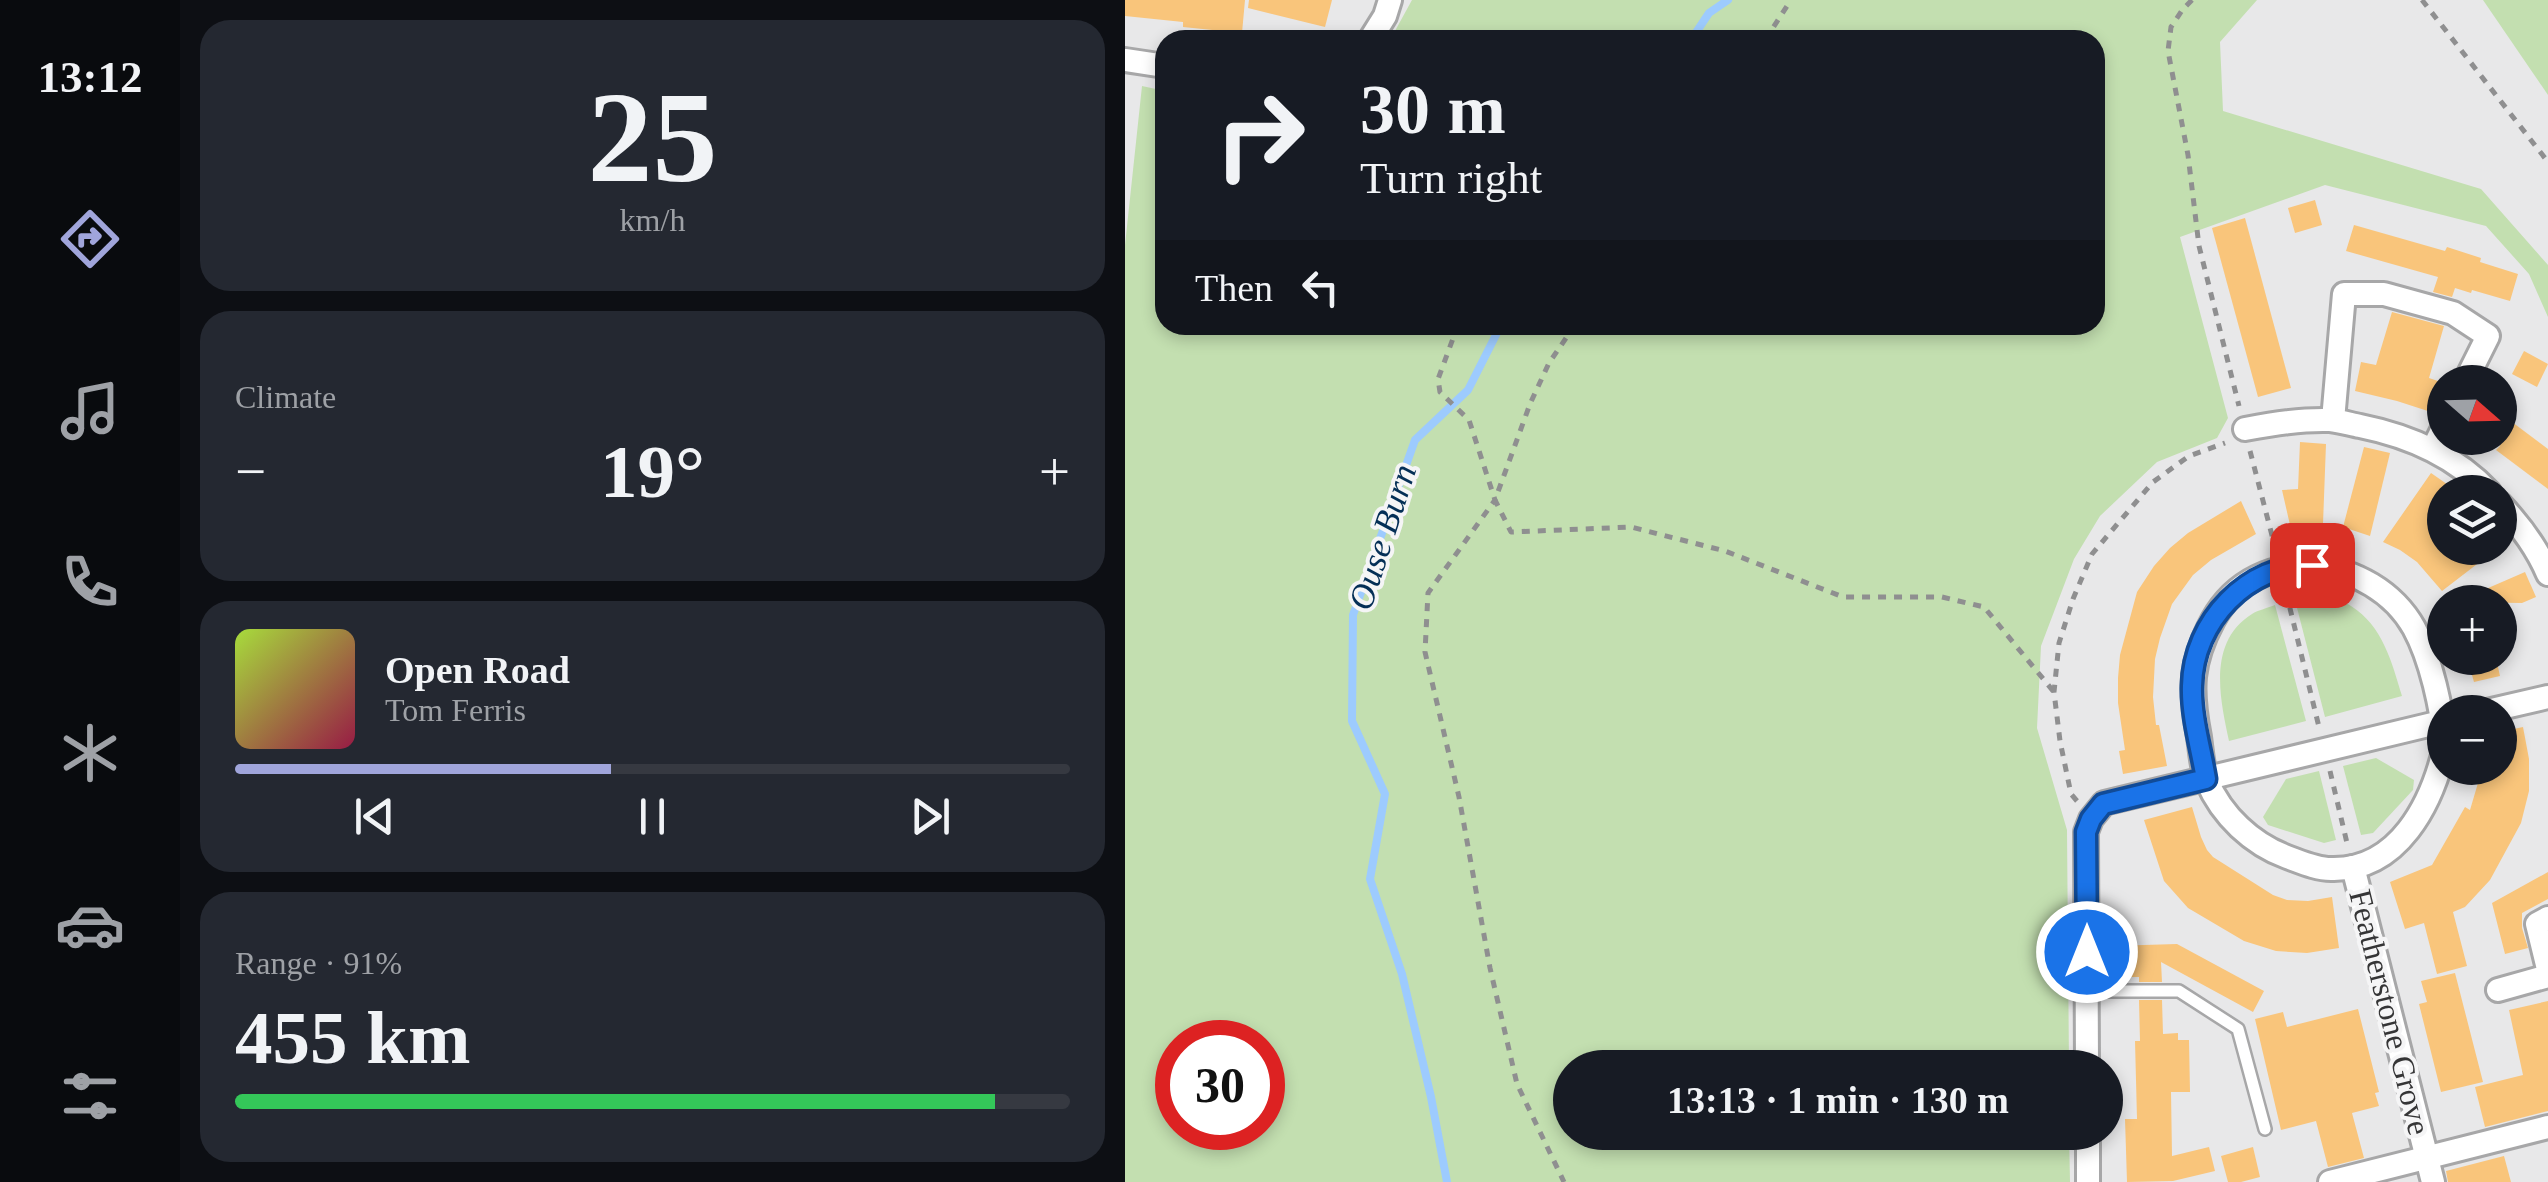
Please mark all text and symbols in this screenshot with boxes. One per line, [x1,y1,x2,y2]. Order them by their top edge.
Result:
text: 13:12 [38,52,143,102]
text: 25 [588,65,718,209]
icon: right [1195,70,1325,200]
text: 30 m [1360,71,1506,148]
text: Turn right [1360,153,1542,203]
text: km/h [620,202,685,238]
icon: directions [55,204,125,274]
icon: left [1293,260,1348,315]
text: Then [1195,267,1273,309]
north arrow [2427,365,2517,455]
map controls [2427,365,2517,785]
icon: music [55,376,125,446]
text: Climate [235,379,336,415]
text: 19° [600,430,705,513]
text: − [235,441,266,502]
text: + [1039,441,1070,502]
water label: Ouse Burn [1341,459,1424,615]
button: layers [2427,475,2517,565]
pin [2270,523,2355,608]
icon: arrive [2285,538,2340,593]
icon: phone [55,547,125,617]
button: + [2427,585,2517,675]
text: Open Road [385,649,570,691]
text: Tom Ferris [385,692,526,728]
button: − [2427,695,2517,785]
icon: climate [55,718,125,788]
icon: previous [347,789,402,844]
icon: pause [625,789,680,844]
icon: next [903,789,958,844]
street label: Featherstone Grove [2342,886,2438,1138]
icon: car [55,890,125,960]
position arrow [2035,900,2139,1004]
text: Range · 91% [235,945,402,981]
text: 455 km [235,996,470,1079]
speed limit sign: 30 [1155,1020,1285,1150]
icon: filters [55,1061,125,1131]
text: 13:13 · 1 min · 130 m [1667,1079,2009,1121]

